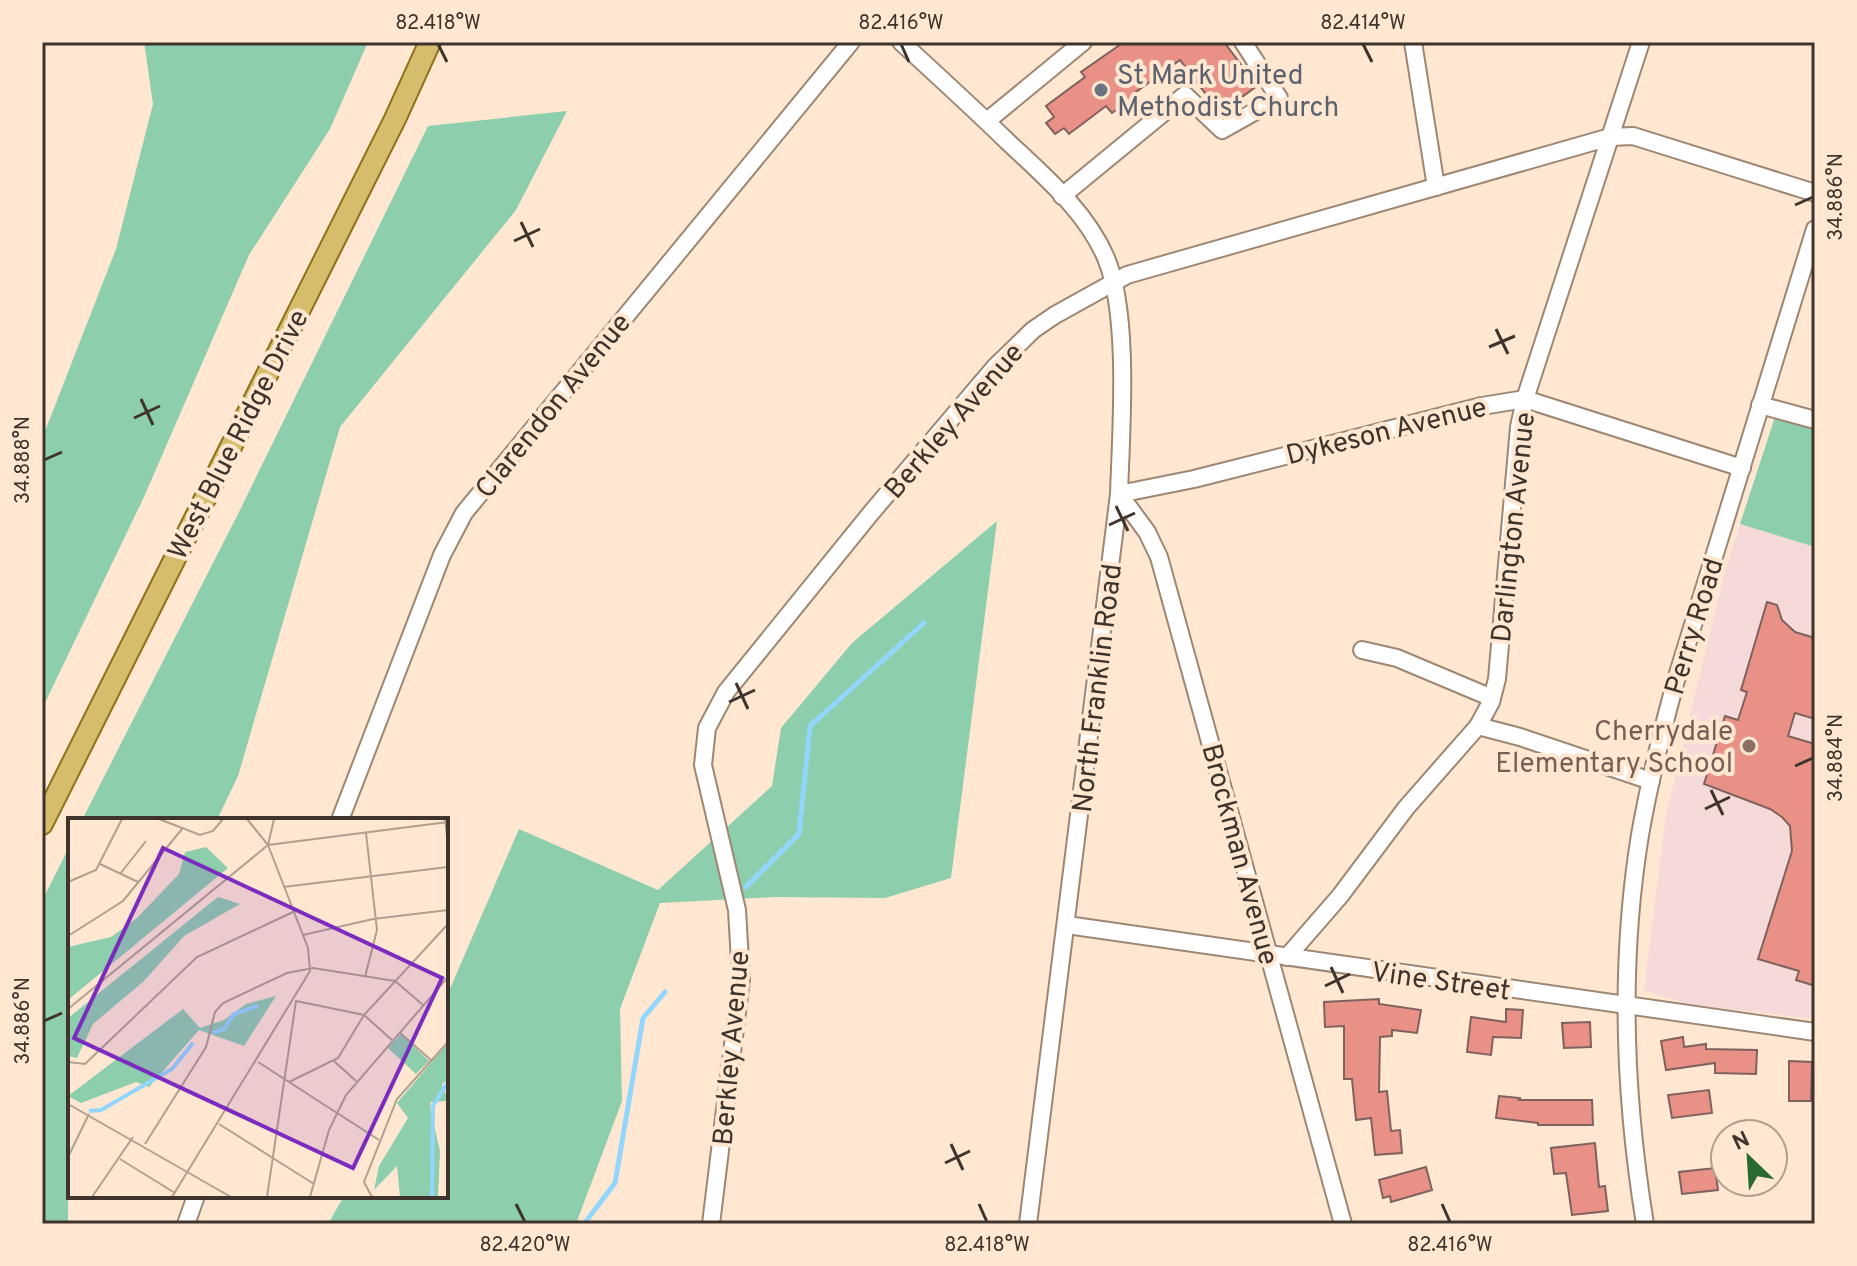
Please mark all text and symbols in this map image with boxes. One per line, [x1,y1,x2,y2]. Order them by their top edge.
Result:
text: 82.418°W [395,11,481,37]
text: 82.416°W [858,11,944,37]
text: 82.414°W [1320,11,1406,37]
place label: St Mark United Methodist Church [1117,59,1339,127]
marker: St Mark United Methodist Church [1092,81,1110,99]
text: 34.886°N [1824,153,1850,241]
street label: West Blue Ridge Drive [161,304,318,566]
street label: Clarendon Avenue [469,307,640,507]
street label: Berkley Avenue [878,336,1033,507]
street label: Dykeson Avenue [1283,391,1491,475]
street label: Darlington Avenue [1485,410,1545,644]
text: 34.888°N [11,416,37,504]
street label: Perry Road [1658,554,1734,700]
street label: North Franklin Road [1066,562,1132,815]
text: 34.884°N [1824,714,1850,802]
place label: Cherrydale Elementary School [1495,715,1733,783]
marker: Cherrydale Elementary School [1740,737,1758,755]
street label: Brockman Avenue [1191,740,1285,969]
inset map [68,818,448,1198]
street label: Berkley Avenue [707,949,759,1147]
street label: Vine Street [1369,955,1513,1011]
text: 34.886°N [11,977,37,1065]
north arrow [1709,1118,1789,1198]
text: N [1729,1127,1754,1158]
text: 82.420°W [479,1233,571,1259]
text: 82.418°W [944,1233,1030,1259]
text: 82.416°W [1407,1233,1493,1259]

